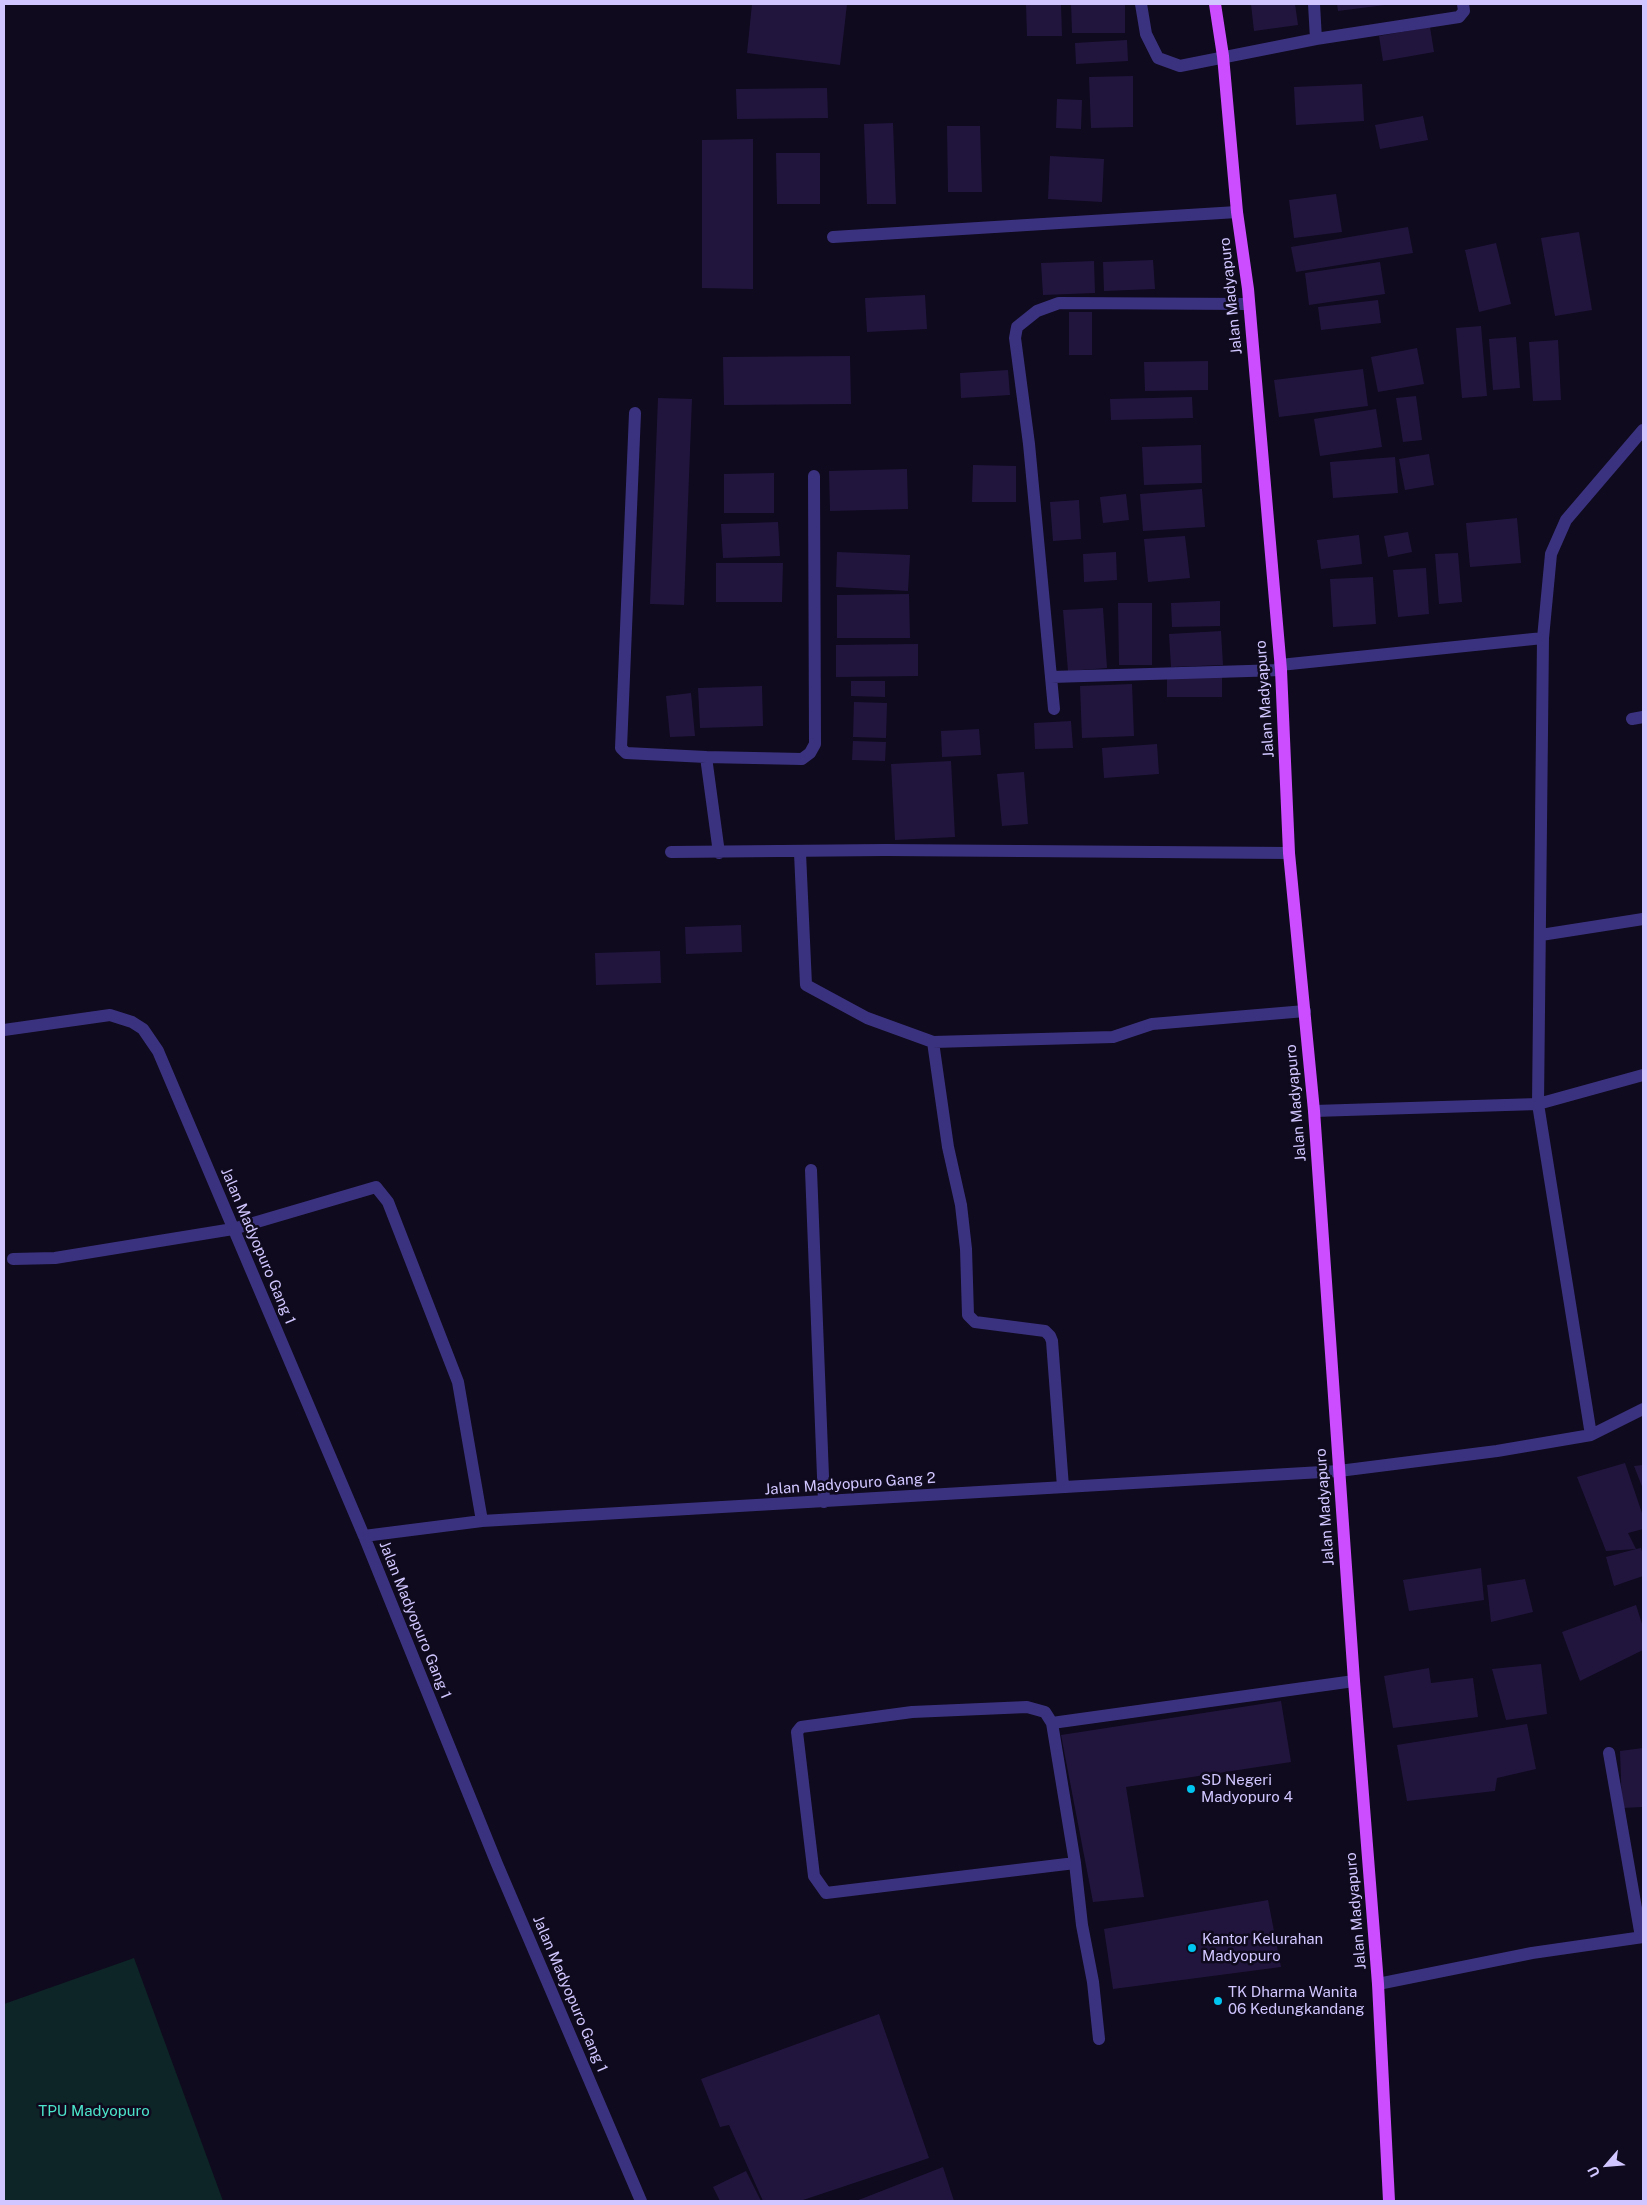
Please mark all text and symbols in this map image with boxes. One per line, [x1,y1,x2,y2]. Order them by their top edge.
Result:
street label: Jalan Madyapuro [1216,237,1246,355]
street label: Jalan Madyapuro [1252,640,1278,758]
street label: Jalan Madyapuro [1282,1044,1310,1162]
street label: Jalan Madyopuro Gang 1 [217,1165,299,1327]
street label: Jalan Madyapuro [1312,1448,1338,1566]
street label: Jalan Madyopuro Gang 2 [764,1469,936,1499]
street label: Jalan Madyopuro Gang 1 [375,1538,455,1702]
place label: SD Negeri Madyopuro 4 [1201,1771,1293,1806]
marker: SD Negeri Madyopuro 4 [1185,1783,1197,1795]
street label: Jalan Madyapuro [1342,1852,1370,1970]
street label: Jalan Madyopuro Gang 1 [529,1913,611,2075]
place label: Kantor Kelurahan Madyopuro [1202,1930,1323,1965]
marker: Kantor Kelurahan Madyopuro [1186,1942,1198,1954]
place label: TK Dharma Wanita 06 Kedungkandang [1228,1983,1365,2018]
marker: TK Dharma Wanita 06 Kedungkandang [1212,1995,1224,2007]
park label: TPU Madyopuro [38,2102,150,2120]
north arrow [1582,2140,1632,2190]
text: U [1584,2164,1603,2180]

